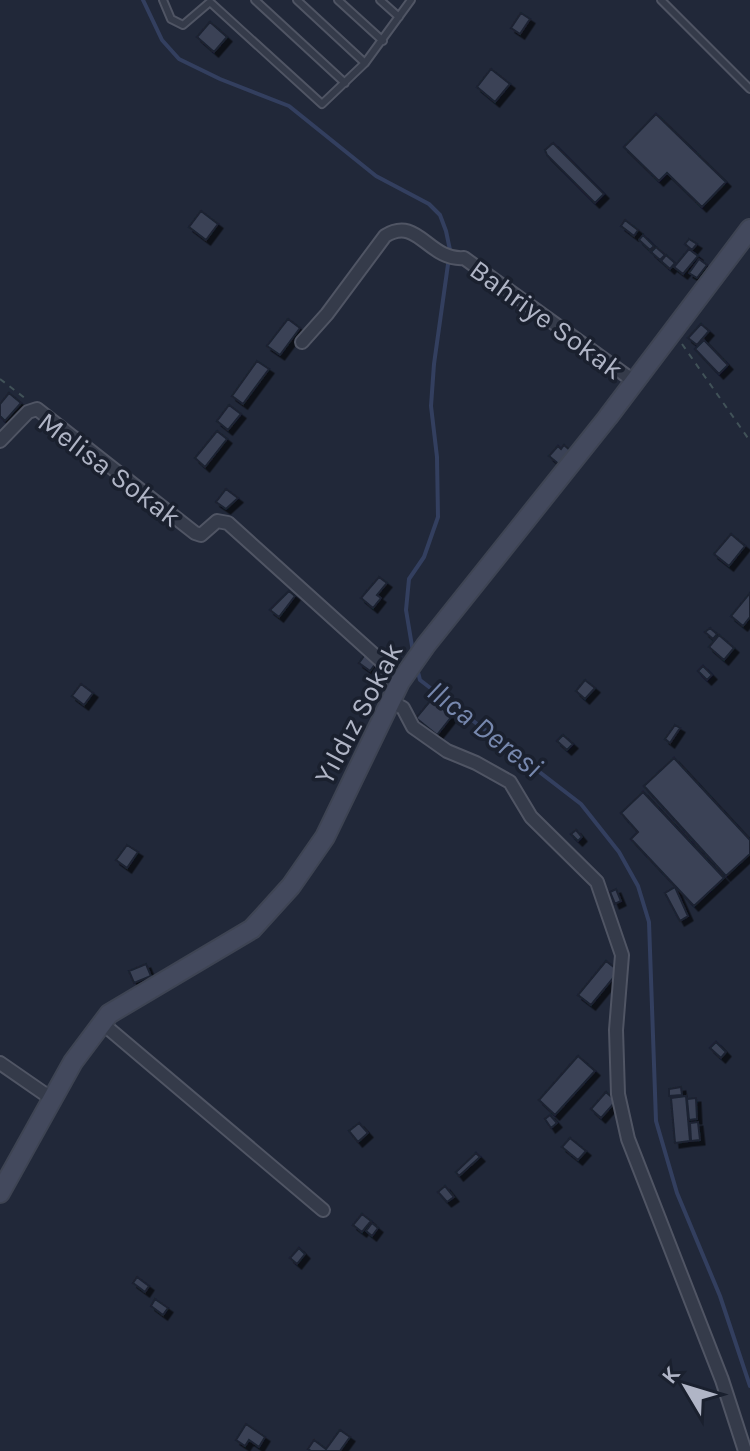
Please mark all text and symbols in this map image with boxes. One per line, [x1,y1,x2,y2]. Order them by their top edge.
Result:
street label: Bahriye Sokak [464,253,630,386]
street label: Melisa Sokak [32,405,188,534]
street label: Yıldız Sokak [307,637,410,790]
water label: Ilıca Deresi [420,673,550,785]
north arrow [646,1347,726,1427]
text: K [656,1361,686,1389]

